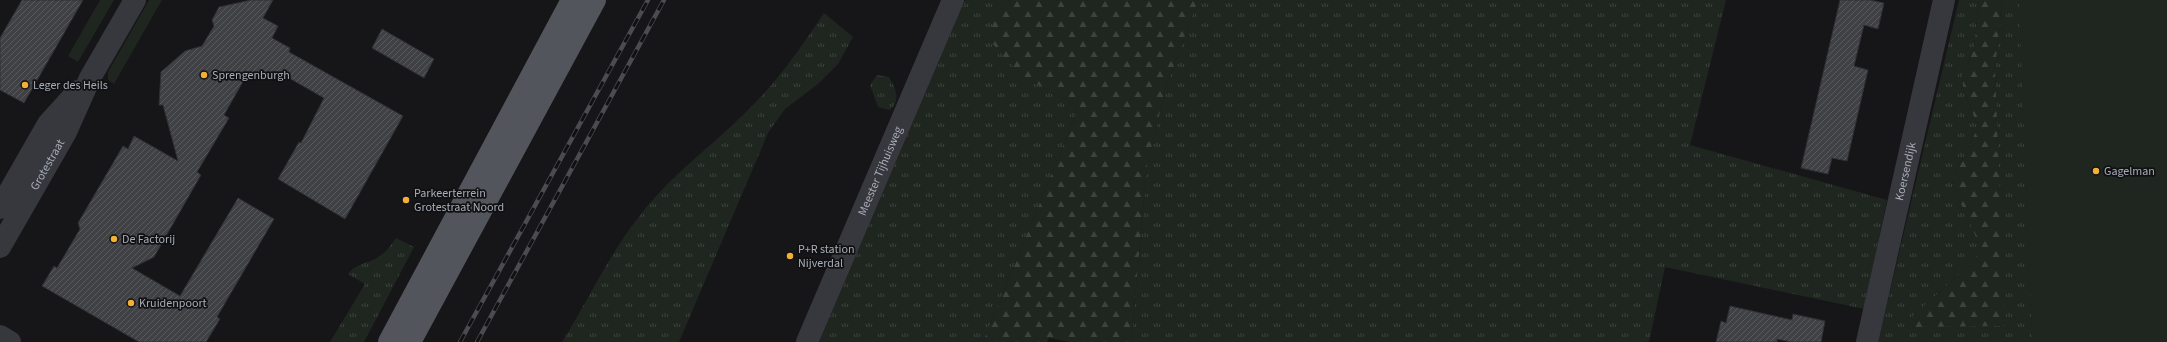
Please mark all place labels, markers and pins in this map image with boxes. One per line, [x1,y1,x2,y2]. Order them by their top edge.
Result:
place label: Sprengenburgh [212,67,290,84]
marker: Sprengenburgh [199,70,209,80]
place label: Leger des Heils [33,77,108,94]
marker: Leger des Heils [20,80,30,90]
place label: Gagelman [2104,163,2155,180]
marker: Gagelman [2091,166,2101,176]
place label: Parkeerterrein Grotestraat Noord [414,185,504,216]
marker: Parkeerterrein Grotestraat Noord [401,195,411,205]
place label: De Factorij [122,231,175,248]
marker: De Factorij [109,234,119,244]
place label: P+R station Nijverdal [798,241,855,272]
marker: P+R station Nijverdal [785,251,795,261]
place label: Kruidenpoort [139,295,207,312]
marker: Kruidenpoort [126,298,136,308]

